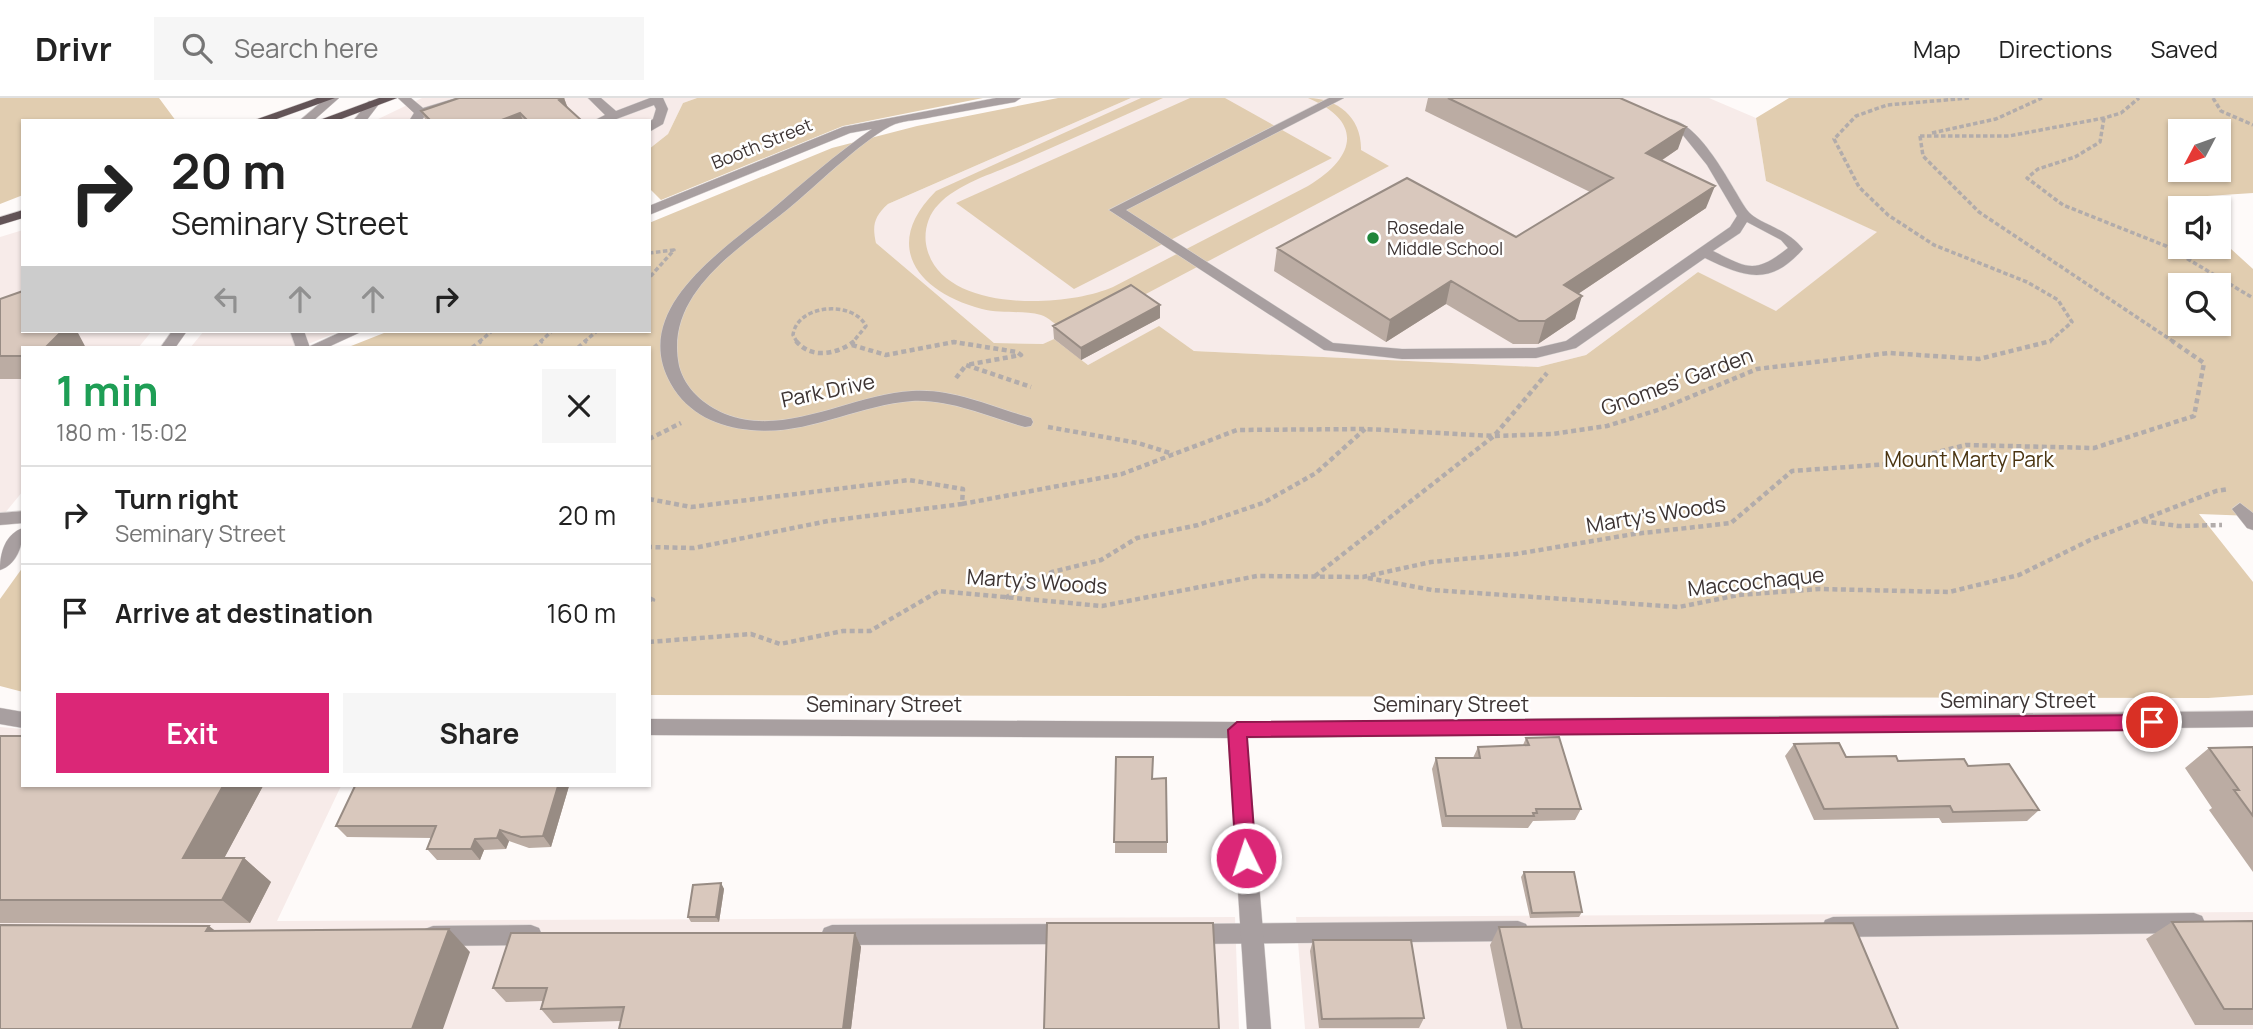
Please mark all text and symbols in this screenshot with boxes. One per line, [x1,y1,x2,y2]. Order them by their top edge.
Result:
search box [154,17,644,80]
text: Drivr [35,26,112,71]
icon: search [178,29,216,67]
text: Search here [234,30,378,66]
text: Map [1913,32,1961,65]
text: Directions [1999,32,2112,65]
text: Saved [2150,32,2218,65]
street label: Booth Street [708,112,816,174]
north arrow [2168,119,2231,182]
map controls [2168,119,2231,336]
text: 20 m [171,137,286,204]
icon: right [56,147,147,238]
button: sound [2168,196,2231,259]
text: Seminary Street [171,201,409,245]
place label: Rosedale Middle School [1387,215,1503,260]
marker: Rosedale Middle School [1365,230,1381,246]
button: search [2168,273,2231,336]
icon: left [208,280,246,318]
icon: ahead [281,280,319,318]
icon: ahead [354,280,392,318]
icon: right [427,280,465,318]
street label: Gnomes' Garden [1597,341,1756,422]
text: 1 min [56,361,159,419]
street label: Park Drive [778,366,877,414]
button: close [542,369,616,443]
text: 180 m · 15:02 [56,416,187,448]
park label: Mount Marty Park [1884,445,2054,473]
text: Turn right [115,481,239,517]
street label: Marty's Woods [1584,489,1728,539]
icon: right [56,496,94,534]
text: 20 m [558,497,616,533]
text: Seminary Street [115,517,286,549]
street label: Maccochaque [1686,560,1826,602]
street label: Marty's Woods [966,562,1108,600]
icon: arrive [56,594,94,632]
text: Arrive at destination [115,595,373,631]
text: 160 m [547,595,616,631]
street label: Seminary Street [1940,686,2096,714]
street label: Seminary Street [806,690,962,718]
street label: Seminary Street [1373,690,1529,718]
pin [2122,692,2182,752]
button: Exit [56,693,329,773]
button: Share [343,693,616,773]
icon: arrive [2133,703,2171,741]
position arrow [1209,821,1283,895]

